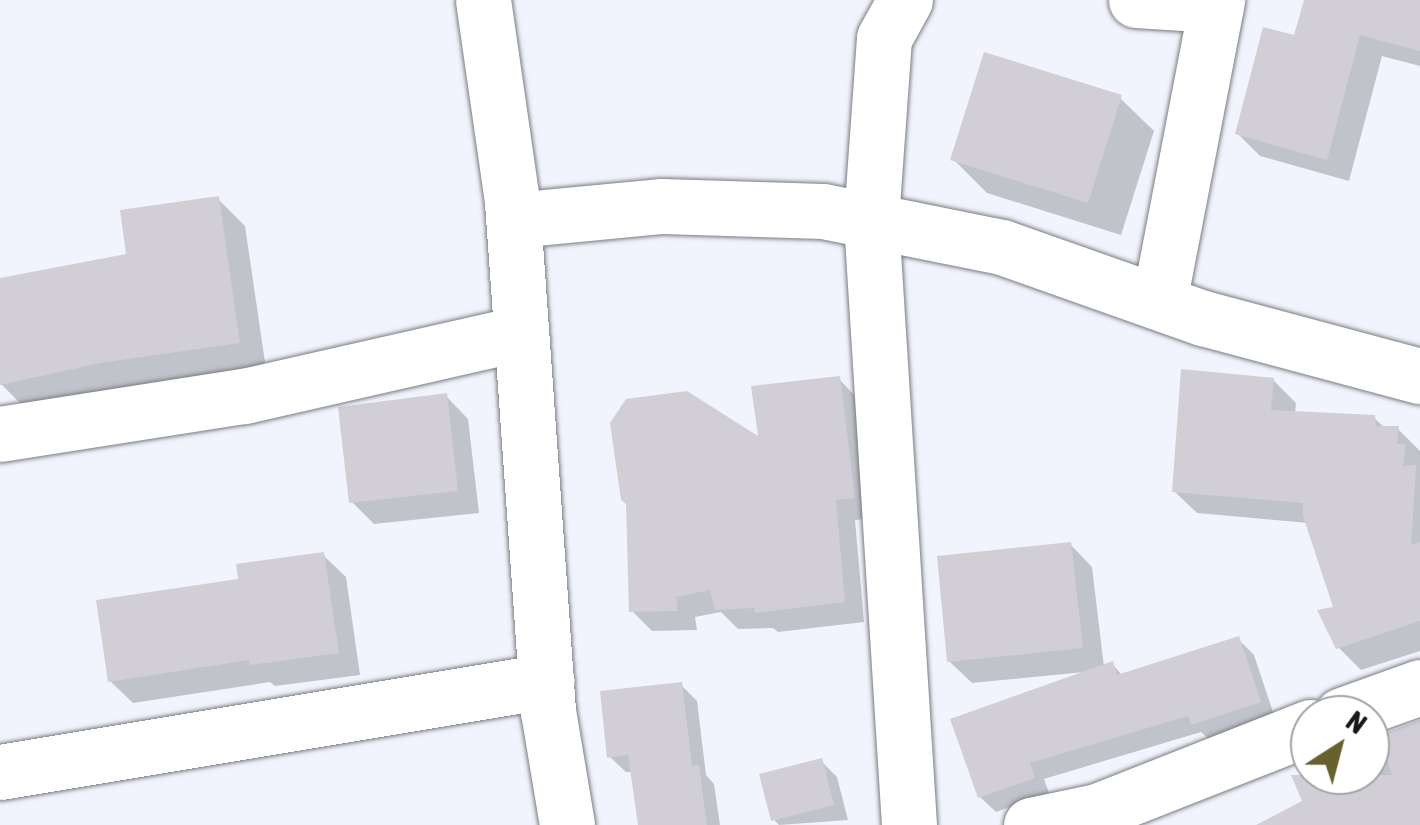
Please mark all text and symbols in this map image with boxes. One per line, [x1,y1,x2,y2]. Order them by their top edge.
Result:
north arrow [1290,695,1390,795]
text: N [1340,705,1373,740]

